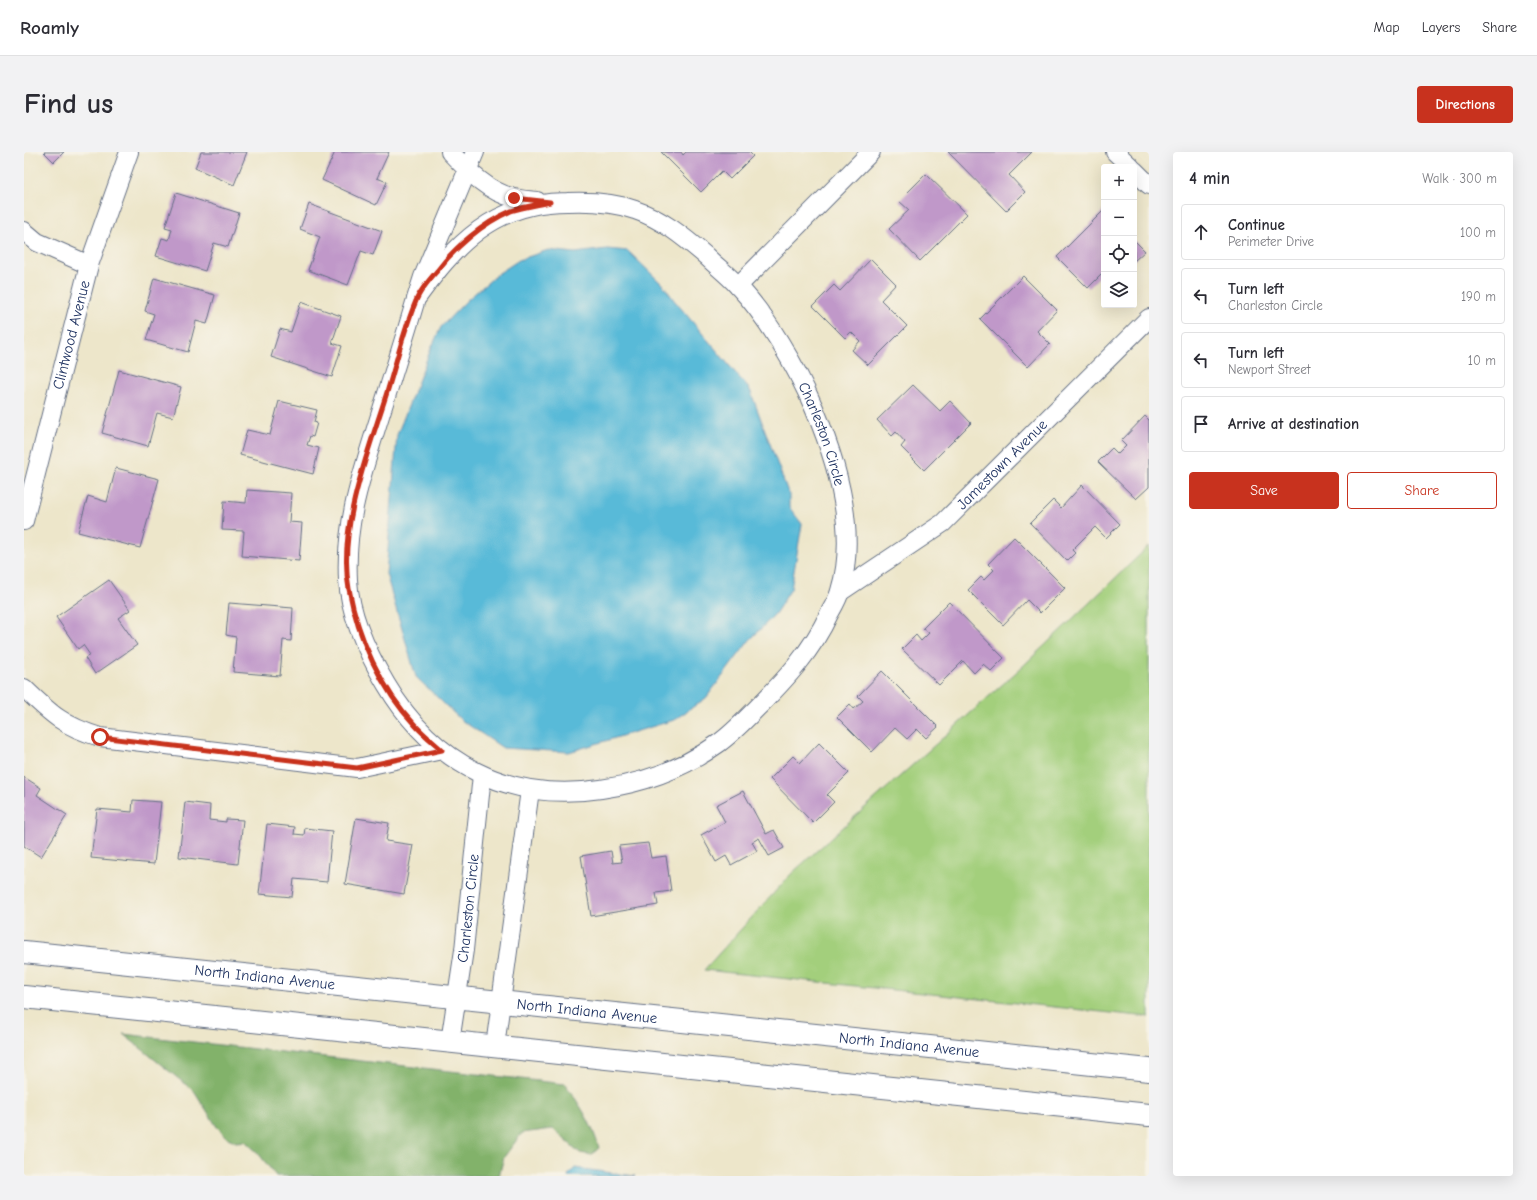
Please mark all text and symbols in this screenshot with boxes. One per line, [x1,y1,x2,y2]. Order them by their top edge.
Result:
text: Roamly [20,17,79,39]
text: Map [1373,19,1400,36]
text: Layers [1422,19,1460,36]
text: Share [1482,19,1517,36]
button: Directions [1417,86,1513,123]
text: Find us [24,88,113,120]
map controls [1101,164,1137,308]
button: + [1101,164,1137,200]
text: 4 min [1189,169,1230,188]
text: Walk · 300 m [1422,171,1497,186]
route end [505,189,523,207]
button: − [1101,200,1137,236]
text: Continue [1228,216,1285,234]
icon: ahead [1190,221,1212,243]
text: 100 m [1460,225,1496,240]
text: Perimeter Drive [1228,234,1314,249]
button: locate [1101,236,1137,272]
button: layers [1101,272,1137,308]
street label: Clintwood Avenue [49,278,94,391]
text: Turn left [1228,280,1284,298]
icon: left [1190,285,1212,307]
text: 190 m [1461,289,1496,304]
text: Charleston Circle [1228,298,1323,313]
text: Turn left [1228,344,1284,362]
icon: left [1190,349,1212,371]
text: 10 m [1468,353,1496,368]
text: Newport Street [1228,362,1310,377]
street label: Charleston Circle [794,379,849,488]
icon: arrive [1190,413,1212,435]
street label: Jamestown Avenue [953,415,1051,513]
text: Arrive at destination [1228,415,1359,433]
button: Save [1189,472,1339,509]
button: Share [1347,472,1497,509]
route start [91,728,109,746]
street label: Charleston Circle [453,852,483,964]
street label: North Indiana Avenue [194,961,336,994]
street label: North Indiana Avenue [516,995,659,1027]
street label: North Indiana Avenue [838,1029,981,1061]

